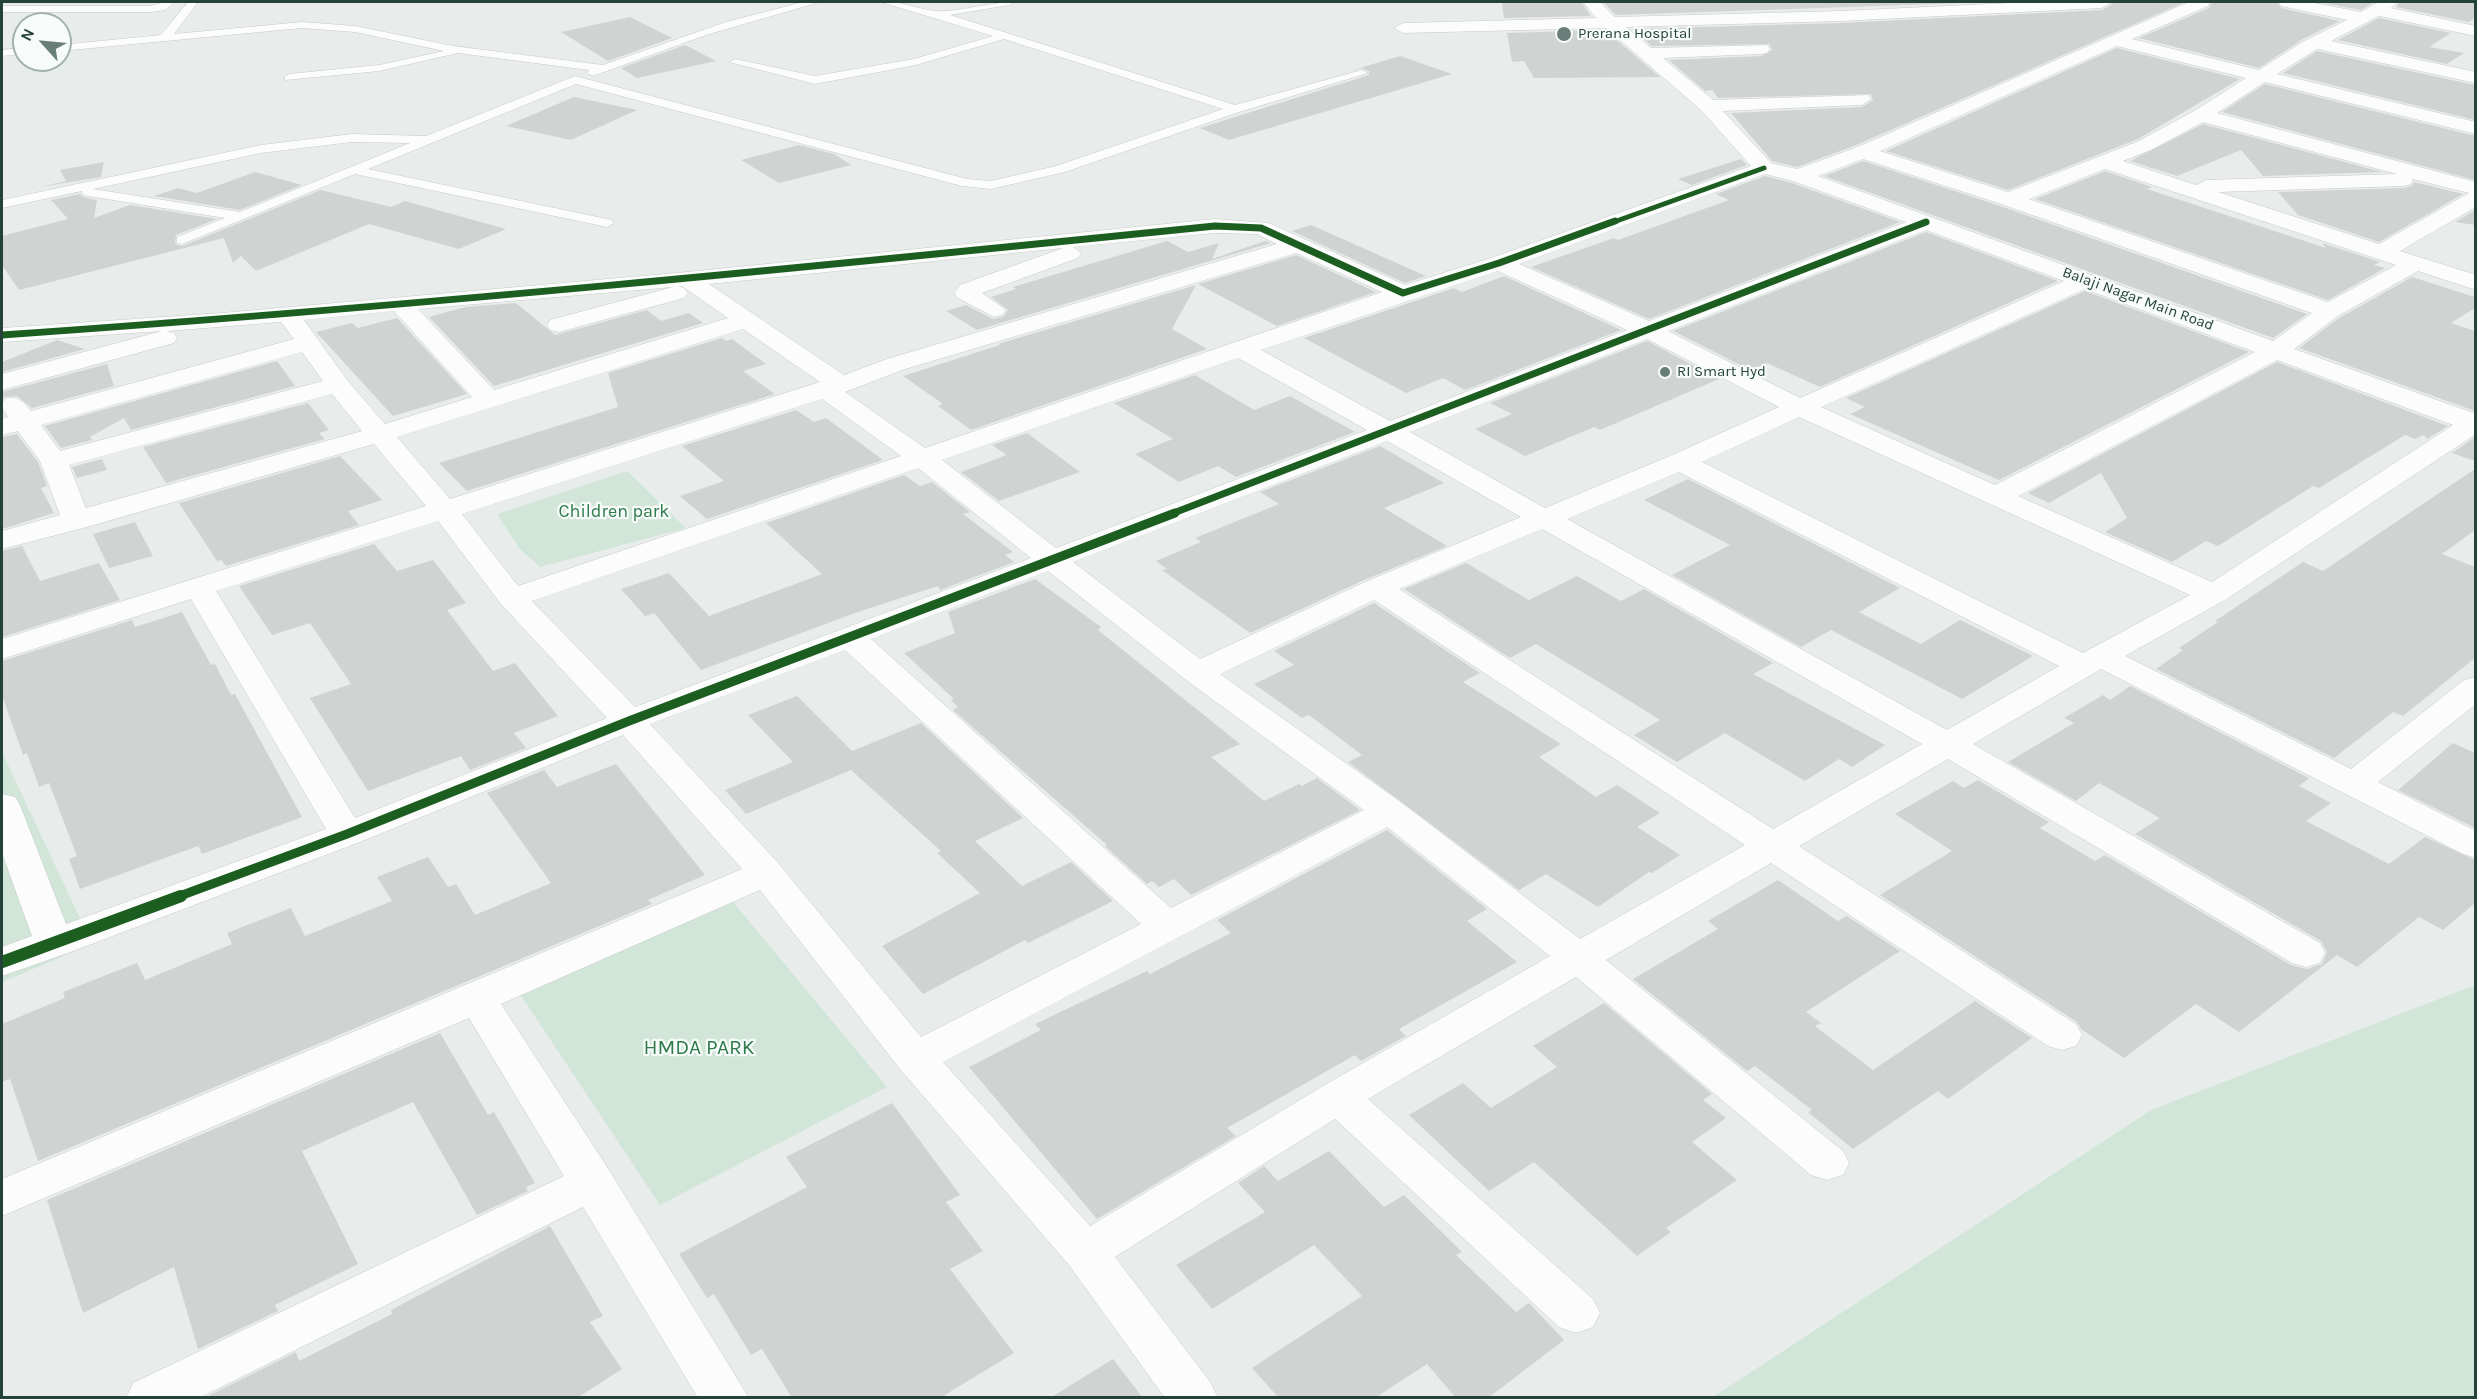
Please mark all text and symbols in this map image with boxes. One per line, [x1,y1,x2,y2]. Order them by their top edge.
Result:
north arrow [12,12,72,72]
text: N [16,25,38,44]
marker: Prerana Hospital [1555,25,1573,43]
place label: Prerana Hospital [1578,25,1691,43]
street label: Balaji Nagar Main Road [2060,263,2216,335]
place label: RI Smart Hyd [1677,363,1766,381]
marker: RI Smart Hyd [1658,365,1672,379]
park label: Children park [559,501,669,523]
park label: HMDA PARK [643,1035,755,1061]

